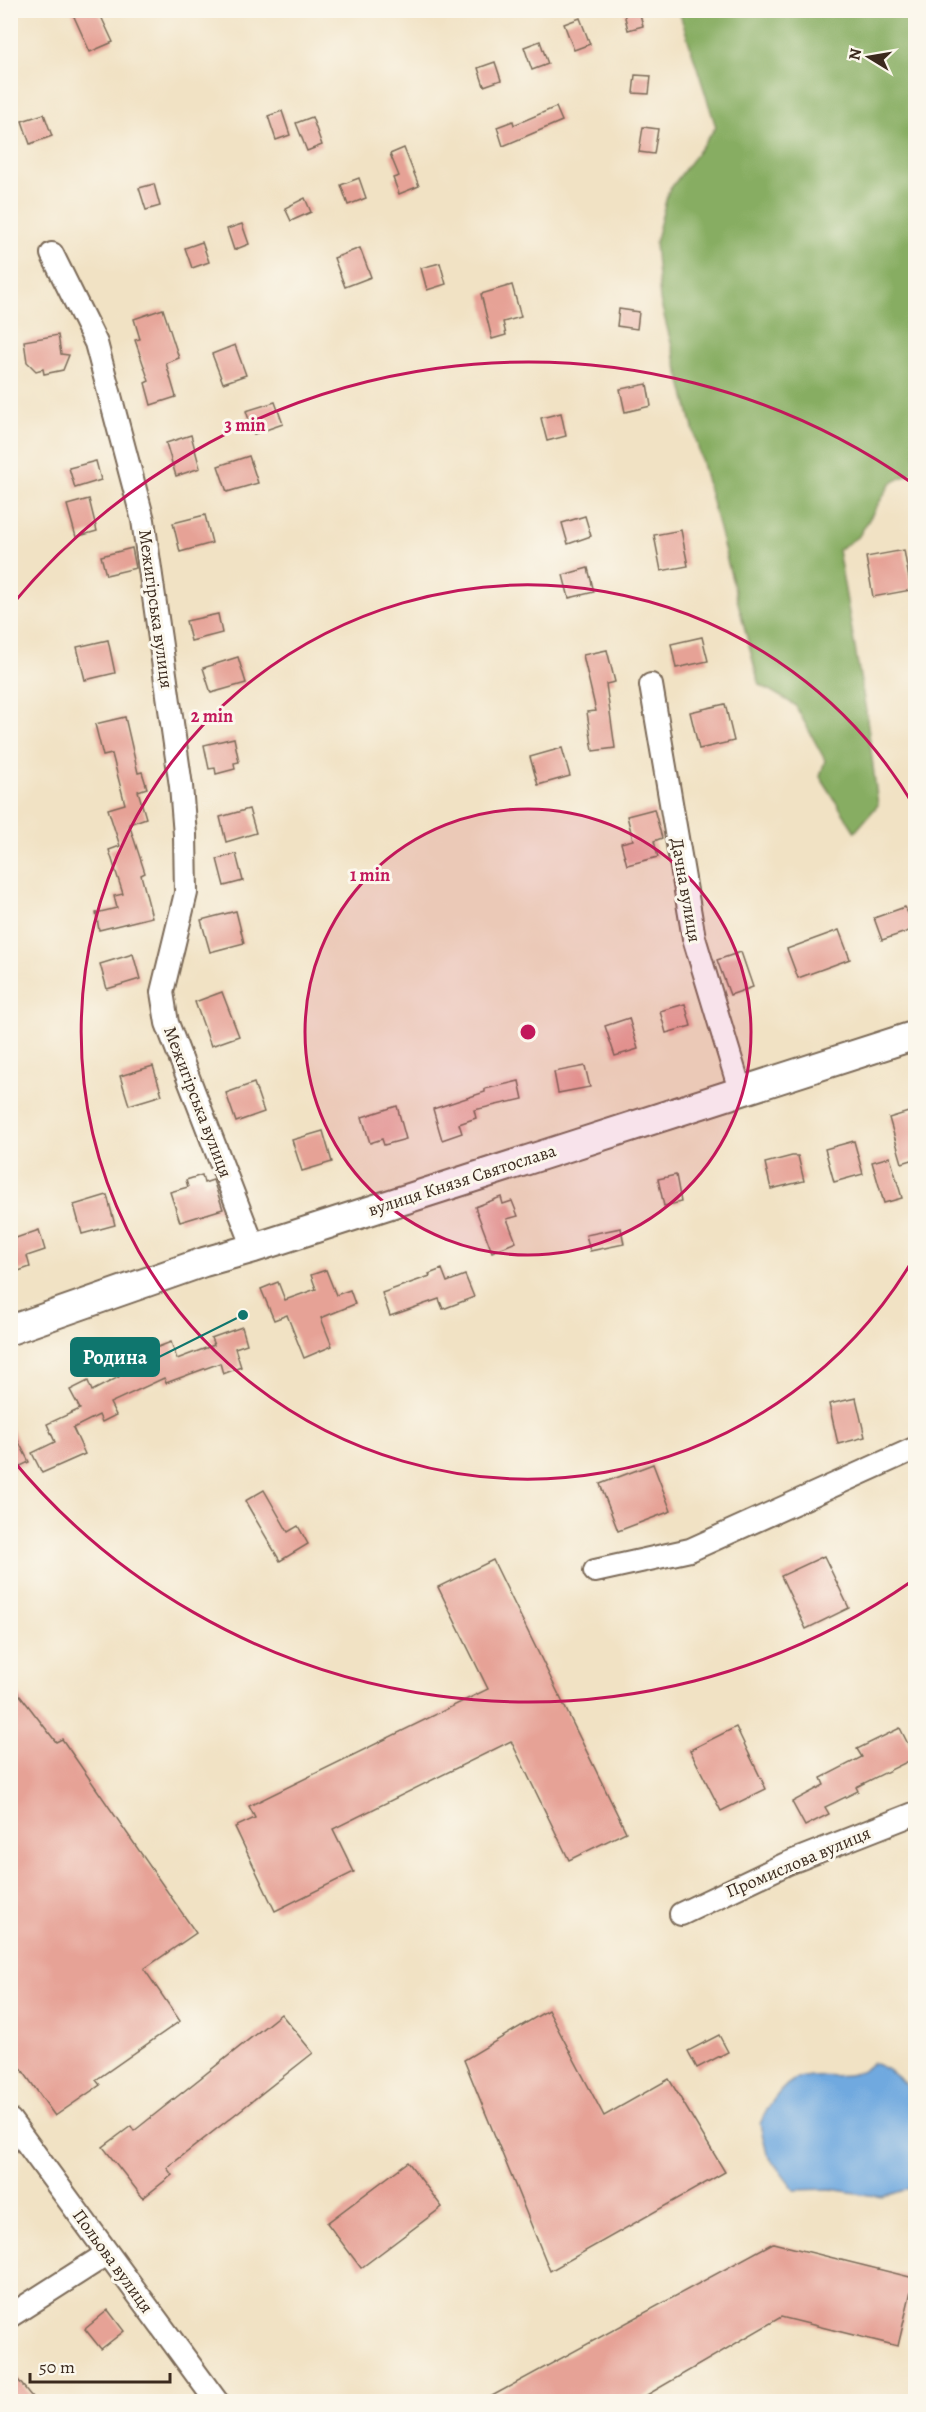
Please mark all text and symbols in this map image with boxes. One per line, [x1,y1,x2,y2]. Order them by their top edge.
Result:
north arrow [839,27,899,87]
text: N [843,46,867,62]
text: 3 min [224,413,266,437]
street label: Межигірська вулиця [133,528,179,690]
text: 2 min [191,704,233,728]
street label: Дачна вулиця [665,836,707,944]
text: 1 min [350,863,390,887]
centre of rings [518,1022,538,1042]
street label: Межигірська вулиця [158,1023,238,1181]
street label: вулиця Князя Святослава [365,1138,560,1222]
callout: Родина [71,1338,159,1376]
text: Родина [83,1344,148,1371]
street label: Промислова вулиця [722,1821,874,1903]
street label: Польова вулиця [67,2204,159,2318]
scale bar [30,2346,170,2384]
text: 50 m [39,2355,75,2379]

